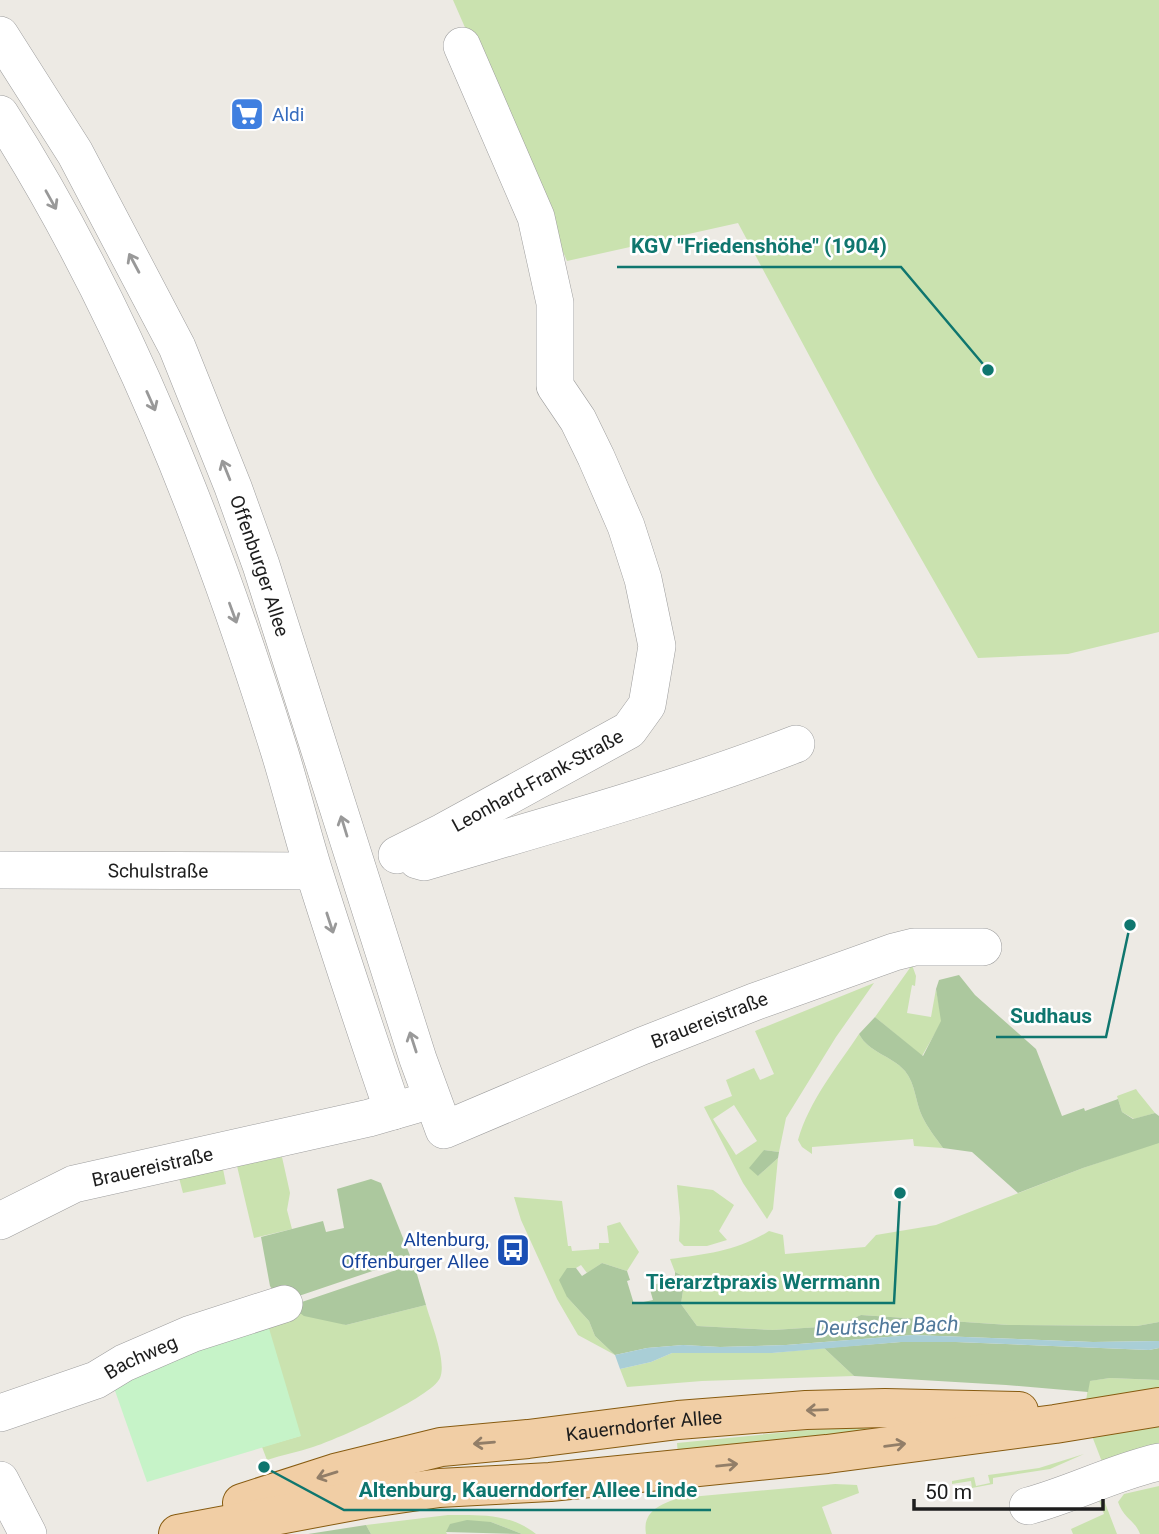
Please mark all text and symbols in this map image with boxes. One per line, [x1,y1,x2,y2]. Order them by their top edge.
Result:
supermarket icon: Aldi [228,95,266,133]
place label: Aldi [272,103,304,126]
one-way arrow [44,190,58,210]
callout: KGV "Friedenshöhe" (1904) [617,225,901,267]
text: KGV "Friedenshöhe" (1904) [631,234,887,258]
one-way arrow [127,253,141,273]
one-way arrow [145,389,158,411]
one-way arrow [219,460,232,481]
street label: Offenburger Allee [225,492,294,639]
one-way arrow [228,601,240,623]
street label: Leonhard-Frank-Straße [448,724,627,837]
one-way arrow [337,815,349,837]
street label: Schulstraße [108,859,208,882]
one-way arrow [325,912,337,934]
street label: Brauereistraße [648,987,771,1053]
callout: Sudhaus [996,995,1106,1037]
text: Sudhaus [1010,1004,1092,1028]
one-way arrow [405,1032,418,1054]
street label: Brauereistraße [89,1142,215,1191]
place label: Altenburg, Offenburger Allee [341,1228,489,1273]
bus stop icon: Altenburg, Offenburger Allee [494,1231,532,1269]
callout: Tierarztpraxis Werrmann [632,1261,894,1303]
text: Tierarztpraxis Werrmann [646,1270,880,1294]
water label: Deutscher Bach [815,1312,959,1340]
street label: Bachweg [100,1330,180,1384]
one-way arrow [805,1403,828,1416]
street label: Kauerndorfer Allee [564,1405,723,1446]
one-way arrow [474,1436,496,1449]
one-way arrow [883,1439,906,1452]
one-way arrow [715,1458,738,1471]
callout: Altenburg, Kauerndorfer Allee Linde [344,1468,711,1510]
scale bar [914,1468,1103,1512]
one-way arrow [316,1470,338,1483]
text: Altenburg, Kauerndorfer Allee Linde [359,1478,697,1502]
text: 50 m [925,1480,972,1504]

